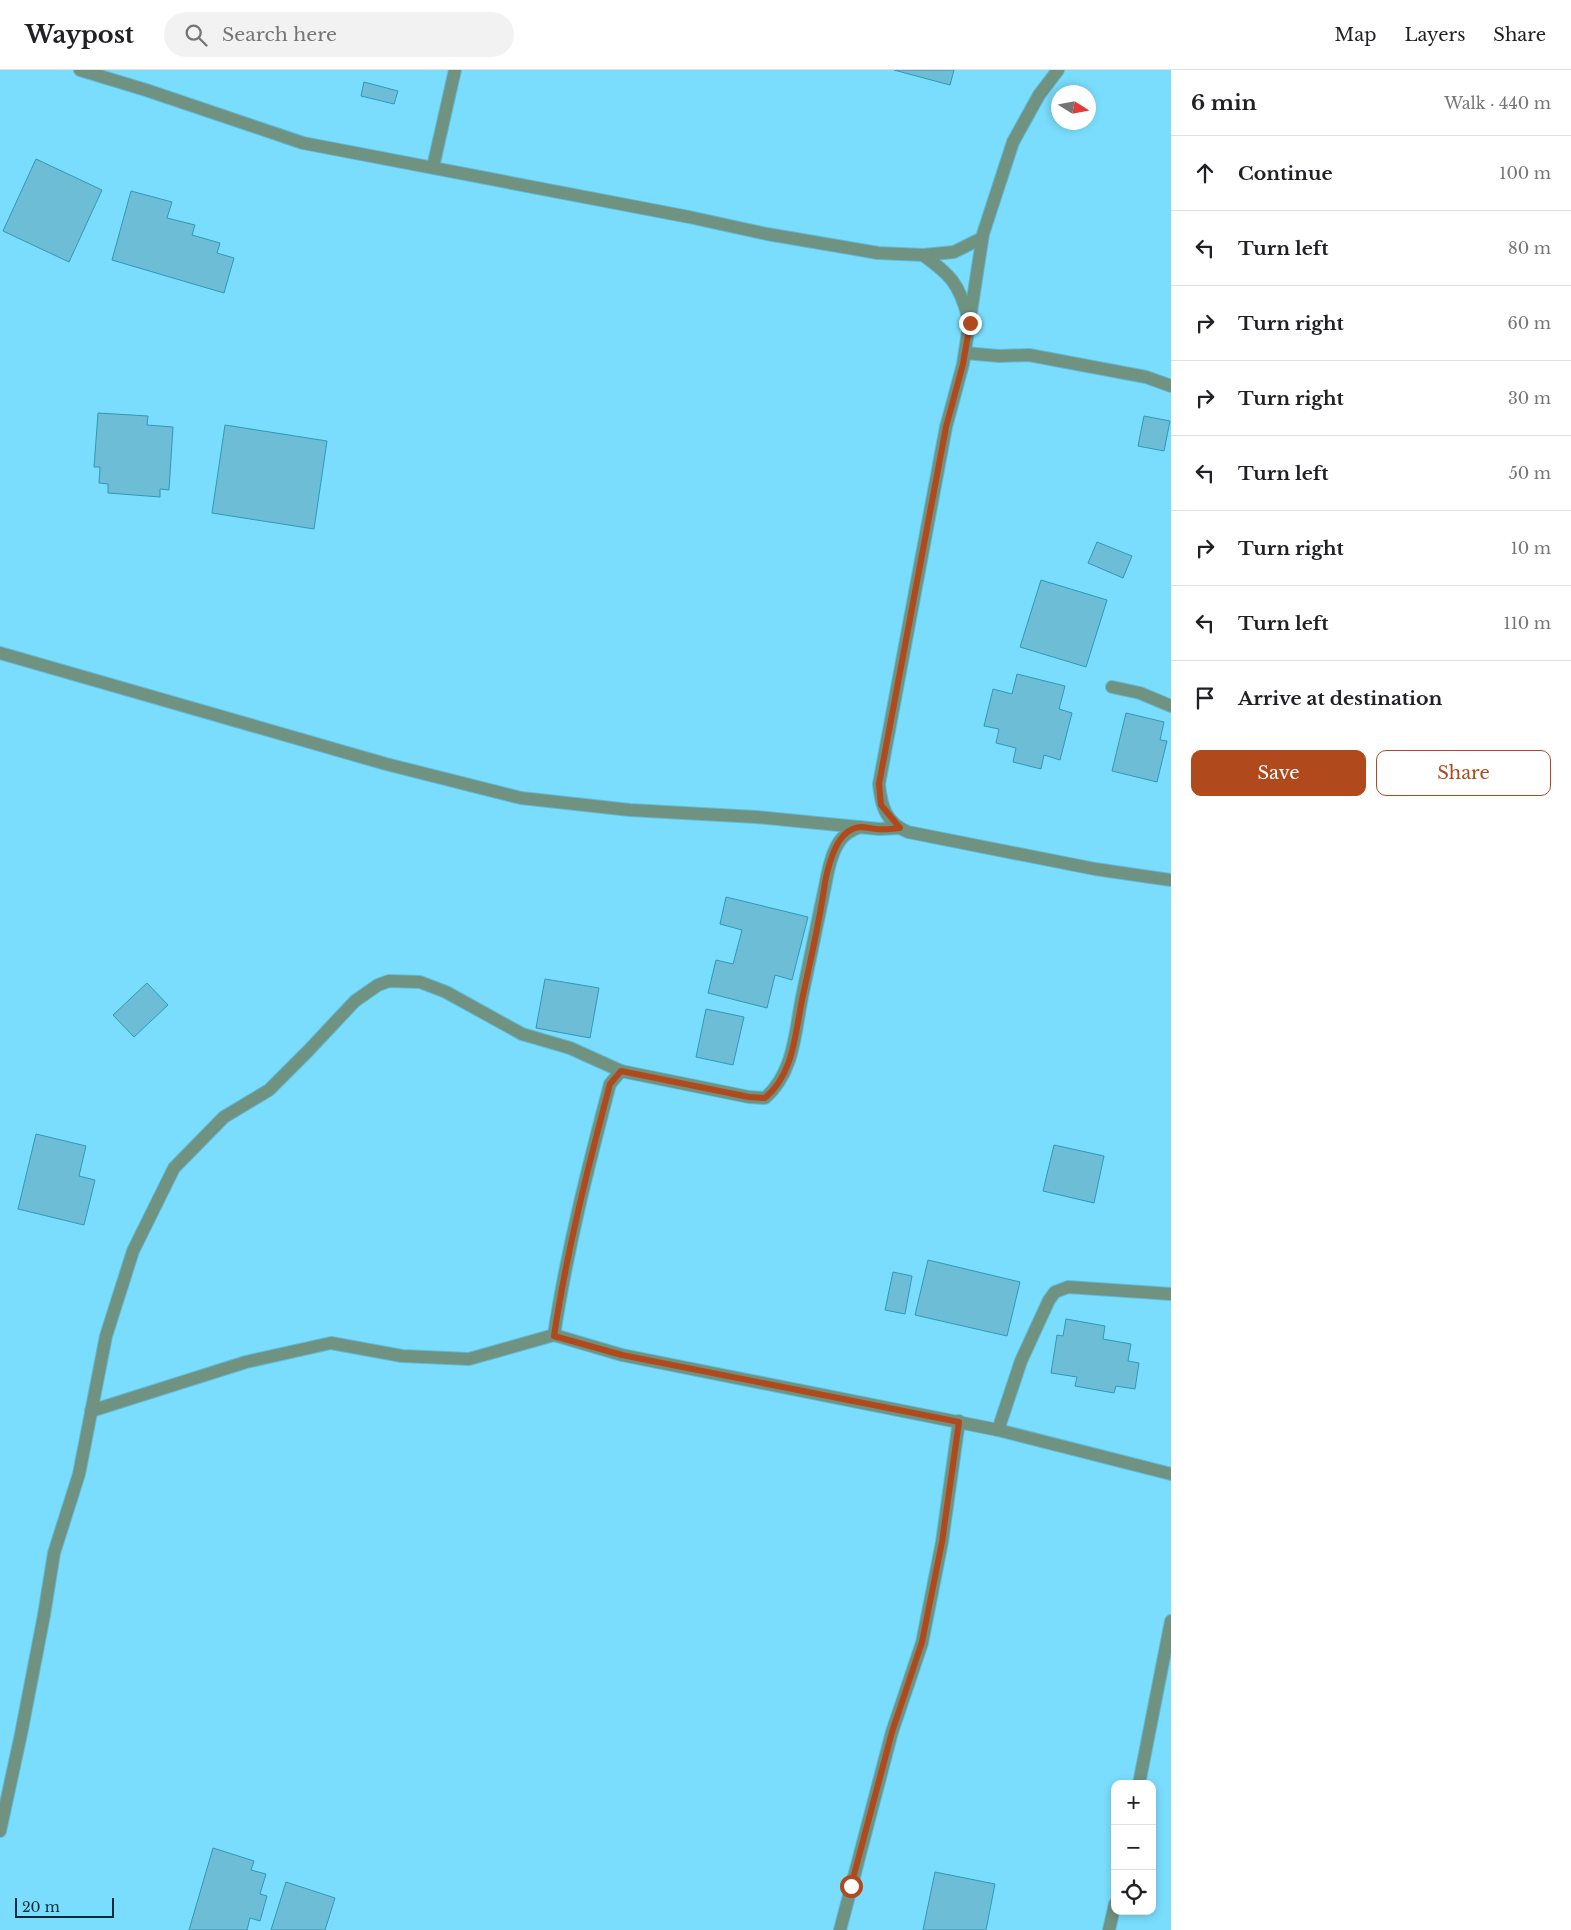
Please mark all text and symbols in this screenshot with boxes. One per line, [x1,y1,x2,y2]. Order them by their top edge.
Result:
search box [164,12,514,57]
text: Waypost [25,20,134,49]
icon: search [182,21,210,49]
text: Search here [222,23,337,46]
text: Map [1335,24,1376,46]
text: Layers [1404,24,1465,46]
text: Share [1493,24,1546,46]
north arrow [1051,85,1096,130]
text: 6 min [1191,90,1257,116]
text: Walk · 440 m [1444,93,1551,113]
icon: ahead [1191,159,1219,187]
text: Continue [1238,162,1333,185]
text: 100 m [1499,163,1551,183]
icon: left [1191,234,1219,262]
text: Turn left [1238,237,1329,260]
text: 80 m [1508,238,1551,258]
icon: right [1191,309,1219,337]
route end [959,312,982,335]
text: Turn right [1238,312,1344,335]
text: 60 m [1508,313,1551,333]
icon: right [1191,384,1219,412]
text: Turn right [1238,387,1344,410]
text: 30 m [1508,388,1551,408]
icon: left [1191,459,1219,487]
text: Turn left [1238,462,1329,485]
text: 50 m [1509,463,1551,483]
icon: right [1191,534,1219,562]
text: Turn right [1238,537,1344,560]
text: 10 m [1511,538,1551,558]
icon: left [1191,609,1219,637]
text: Turn left [1238,612,1329,635]
text: 110 m [1504,613,1551,633]
icon: arrive [1191,684,1219,712]
text: Arrive at destination [1238,687,1442,710]
button: Save [1191,750,1366,796]
button: Share [1376,750,1551,796]
map controls [1111,1780,1156,1915]
button: + [1111,1780,1156,1825]
button: − [1111,1825,1156,1870]
button: locate [1111,1870,1156,1915]
route start [840,1875,863,1898]
scale bar [15,1895,114,1918]
text: 20 m [22,1898,60,1916]

